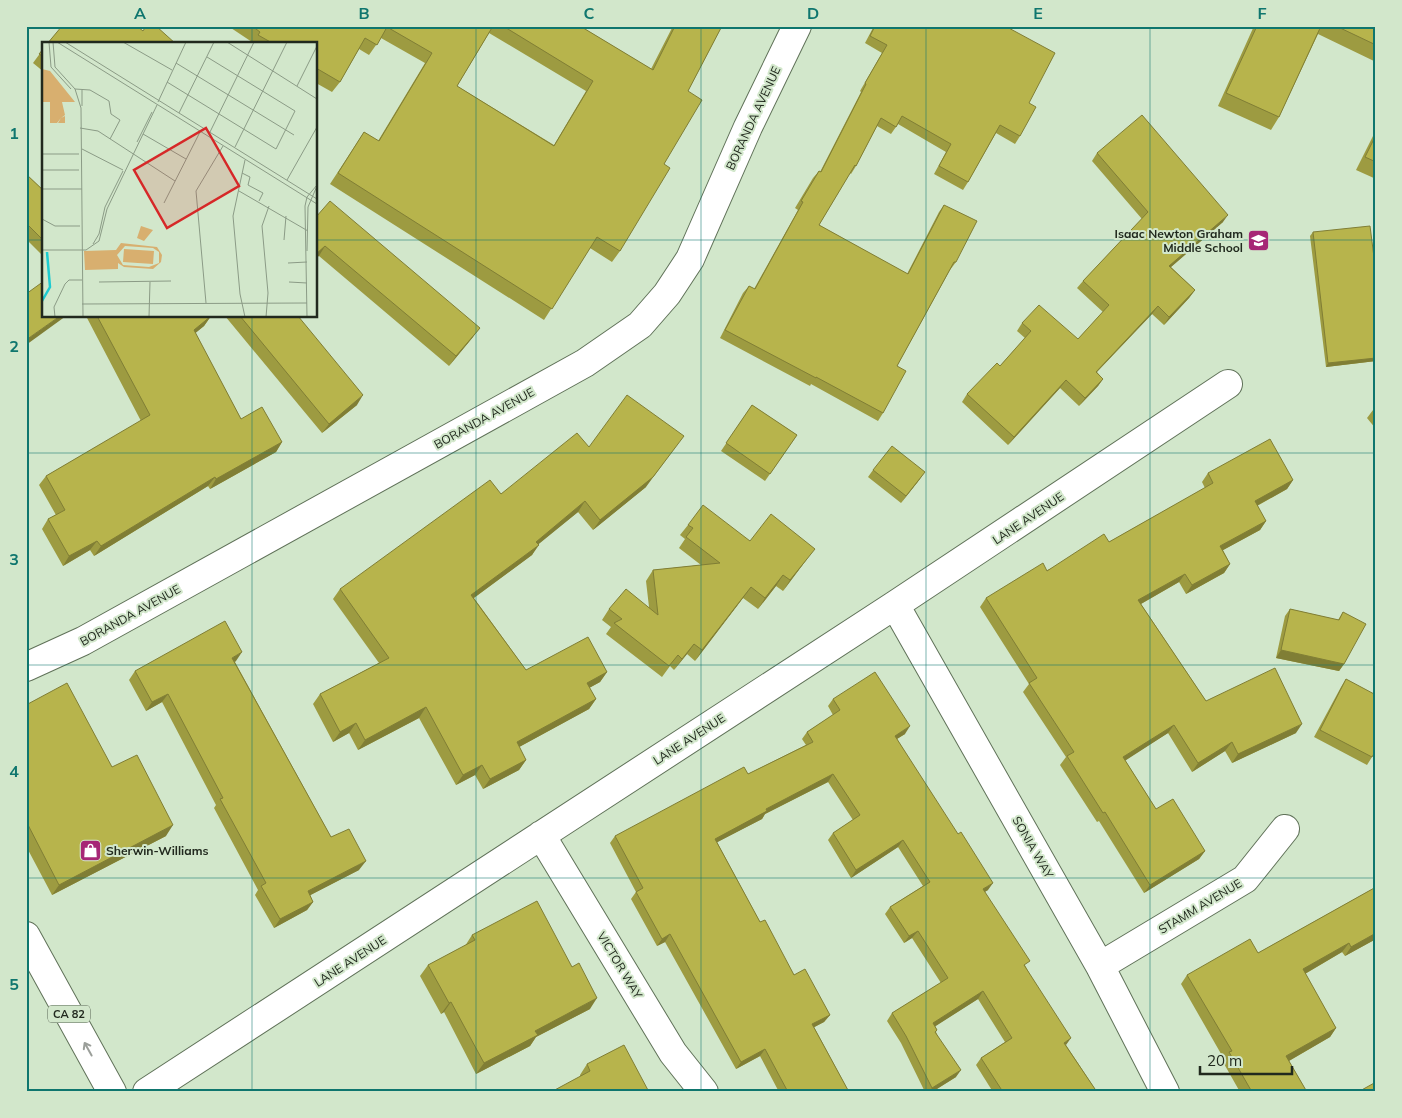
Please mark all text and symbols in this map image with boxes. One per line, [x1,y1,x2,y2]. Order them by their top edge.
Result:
text: A [134,3,146,23]
text: B [358,3,370,23]
text: C [584,3,595,23]
text: D [807,3,819,23]
text: E [1033,3,1043,23]
text: F [1257,3,1267,23]
inset map [42,42,318,318]
street label: BORANDA AVENUE [722,64,784,172]
text: 1 [9,123,19,143]
place label: Isaac Newton Graham Middle School [1115,226,1243,255]
school or university icon: Isaac Newton Graham Middle School [1247,228,1271,252]
text: 2 [9,336,19,356]
street label: BORANDA AVENUE [431,384,537,452]
street label: LANE AVENUE [990,489,1066,547]
text: 3 [9,549,19,569]
street label: BORANDA AVENUE [77,581,183,649]
street label: LANE AVENUE [650,710,728,768]
text: 4 [9,761,19,781]
street label: SONIA WAY [1009,813,1057,881]
shop icon: Sherwin-Williams [78,838,102,862]
place label: Sherwin-Williams [106,843,208,858]
street label: STAMM AVENUE [1156,875,1244,937]
street label: VICTOR WAY [594,929,646,1002]
street label: LANE AVENUE [311,932,389,990]
text: 5 [9,974,19,994]
road number: CA 82 [48,1006,90,1022]
one-way arrow [83,1042,92,1057]
scale bar [1200,1043,1292,1075]
text: 20 m [1207,1051,1242,1070]

